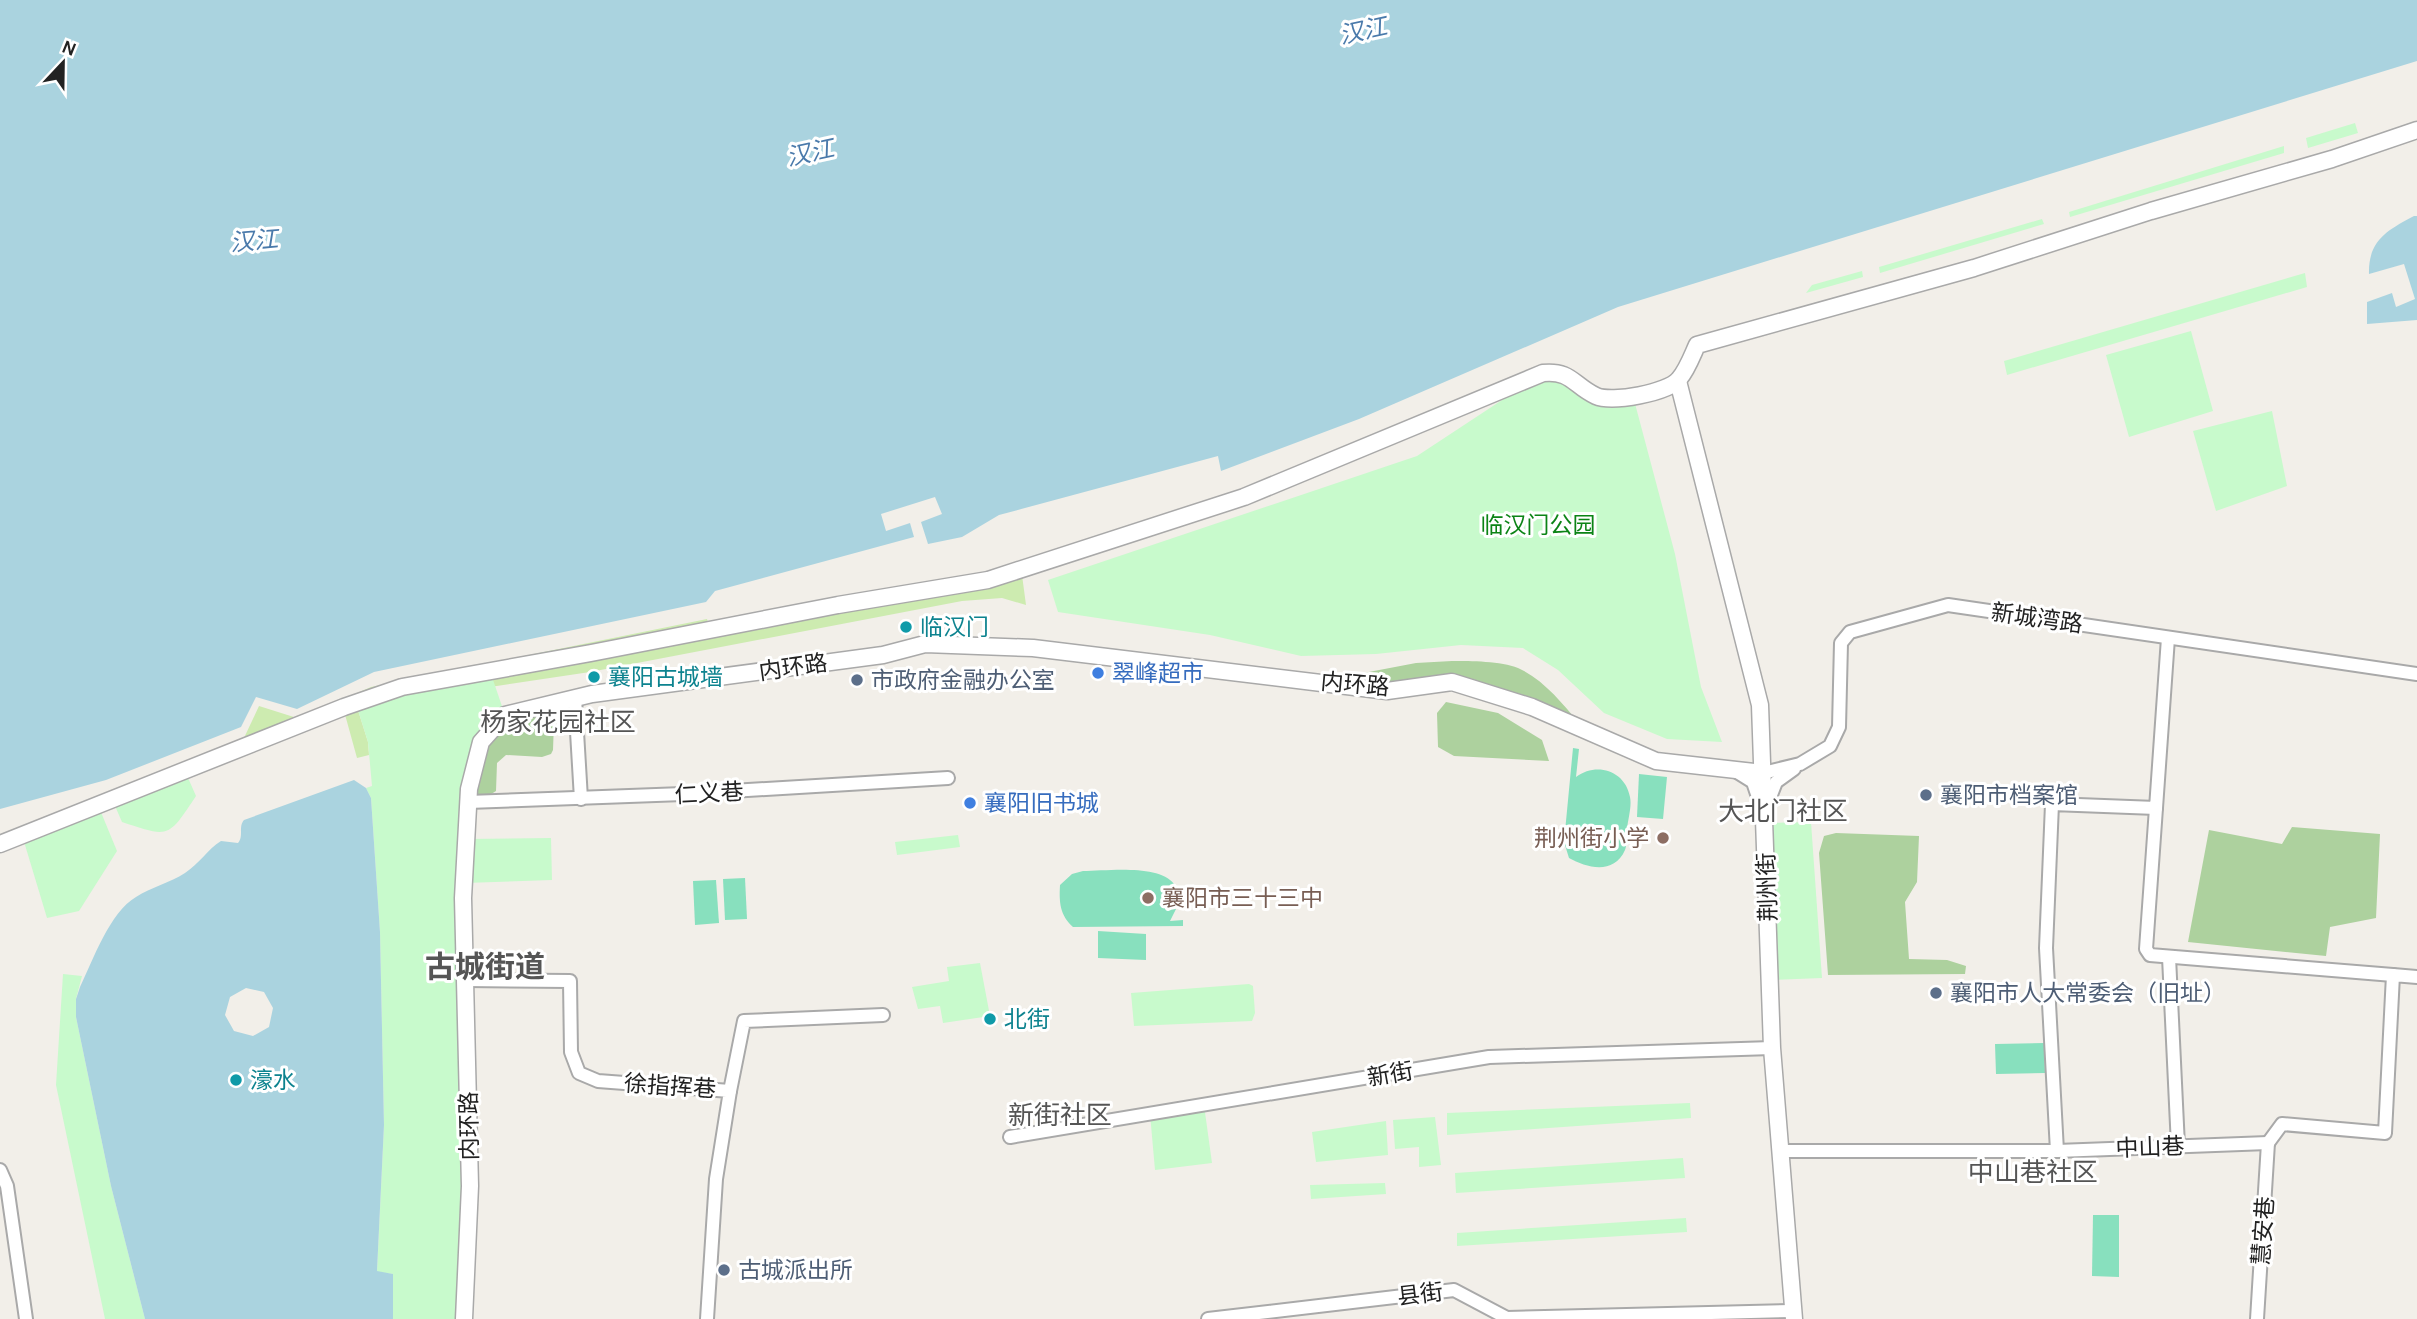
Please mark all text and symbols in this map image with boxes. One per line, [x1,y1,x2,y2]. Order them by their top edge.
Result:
water label: 汉江 [1337,12,1392,50]
north arrow [28,28,98,98]
text: N [59,35,79,61]
water label: 汉江 [784,134,839,172]
water label: 汉江 [229,225,282,257]
park label: 临汉门公园 [1481,512,1596,539]
street label: 新城湾路 [1989,599,2084,638]
place label: 临汉门 [920,614,989,641]
marker: 临汉门 [898,619,914,635]
street label: 内环路 [757,649,829,686]
place label: 翠峰超市 [1112,660,1204,687]
place label: 襄阳古城墙 [608,664,723,691]
marker: 翠峰超市 [1090,665,1106,681]
place label: 市政府金融办公室 [871,667,1055,694]
street label: 内环路 [1319,668,1391,701]
marker: 襄阳古城墙 [586,669,602,685]
marker: 市政府金融办公室 [849,672,865,688]
district label: 杨家花园社区 [480,707,636,738]
street label: 仁义巷 [674,778,744,809]
place label: 襄阳市档案馆 [1940,782,2078,809]
marker: 襄阳市档案馆 [1918,787,1934,803]
place label: 襄阳旧书城 [984,790,1099,817]
marker: 襄阳旧书城 [962,795,978,811]
district label: 大北门社区 [1718,796,1848,827]
place label: 荆州街小学 [1534,825,1649,852]
marker: 荆州街小学 [1655,830,1671,846]
street label: 荆州街 [1753,852,1782,922]
place label: 襄阳市三十三中 [1162,885,1323,912]
marker: 襄阳市三十三中 [1140,890,1156,906]
district label: 古城街道 [425,949,545,985]
place label: 襄阳市人大常委会（旧址） [1950,980,2226,1007]
marker: 襄阳市人大常委会（旧址） [1928,985,1944,1001]
place label: 北街 [1004,1006,1050,1033]
marker: 北街 [982,1011,998,1027]
street label: 新街 [1365,1057,1415,1092]
place label: 濠水 [250,1067,296,1094]
street label: 徐指挥巷 [623,1070,717,1103]
marker: 濠水 [228,1072,244,1088]
street label: 内环路 [455,1091,484,1161]
district label: 新街社区 [1008,1100,1112,1131]
street label: 中山巷 [2115,1133,2185,1162]
district label: 中山巷社区 [1968,1157,2098,1188]
street label: 慧安巷 [2248,1196,2279,1266]
place label: 古城派出所 [738,1257,853,1284]
marker: 古城派出所 [716,1262,732,1278]
street label: 县街 [1396,1278,1445,1311]

